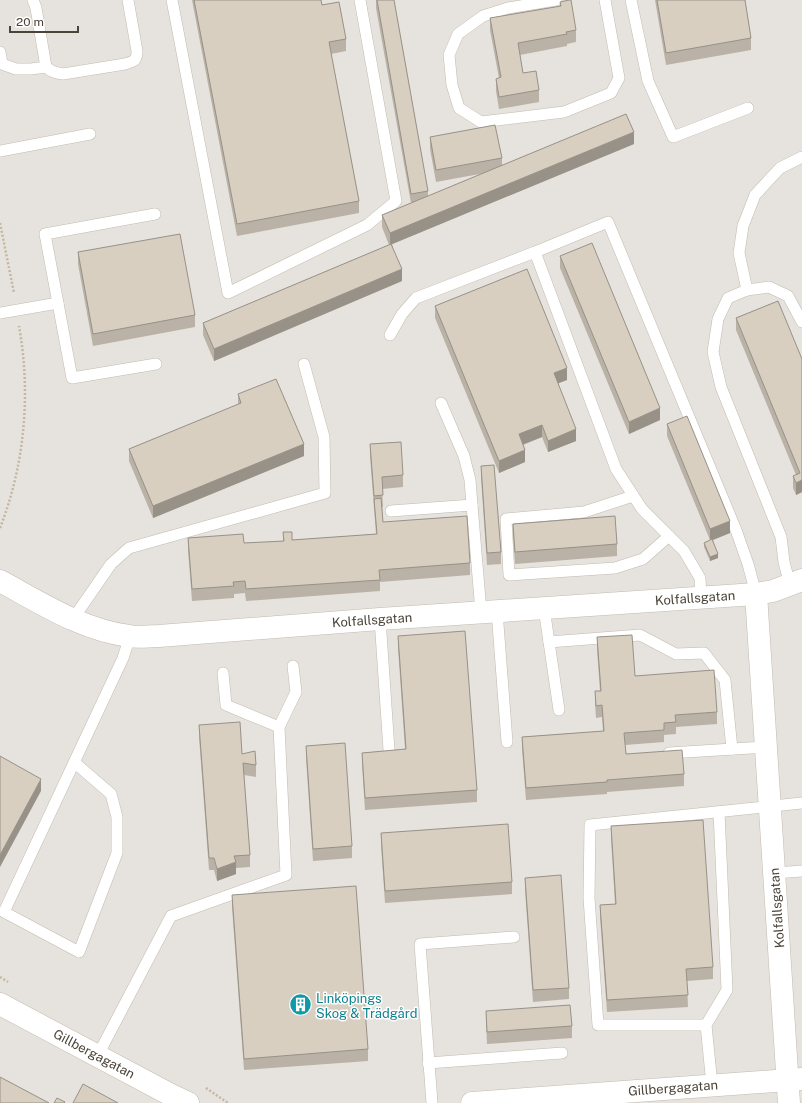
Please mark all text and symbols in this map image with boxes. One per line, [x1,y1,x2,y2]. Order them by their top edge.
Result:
scale bar [10,8,78,34]
text: 20 m [16,15,44,29]
street label: Kolfallsgatan [654,588,736,608]
street label: Kolfallsgatan [331,610,413,630]
street label: Kolfallsgatan [767,867,787,949]
place label: Linköpings Skog & Trädgård [316,991,418,1021]
building icon: Linköpings Skog & Trädgård [288,992,314,1018]
street label: Gillbergagatan [51,1026,137,1082]
street label: Gillbergagatan [628,1077,718,1099]

